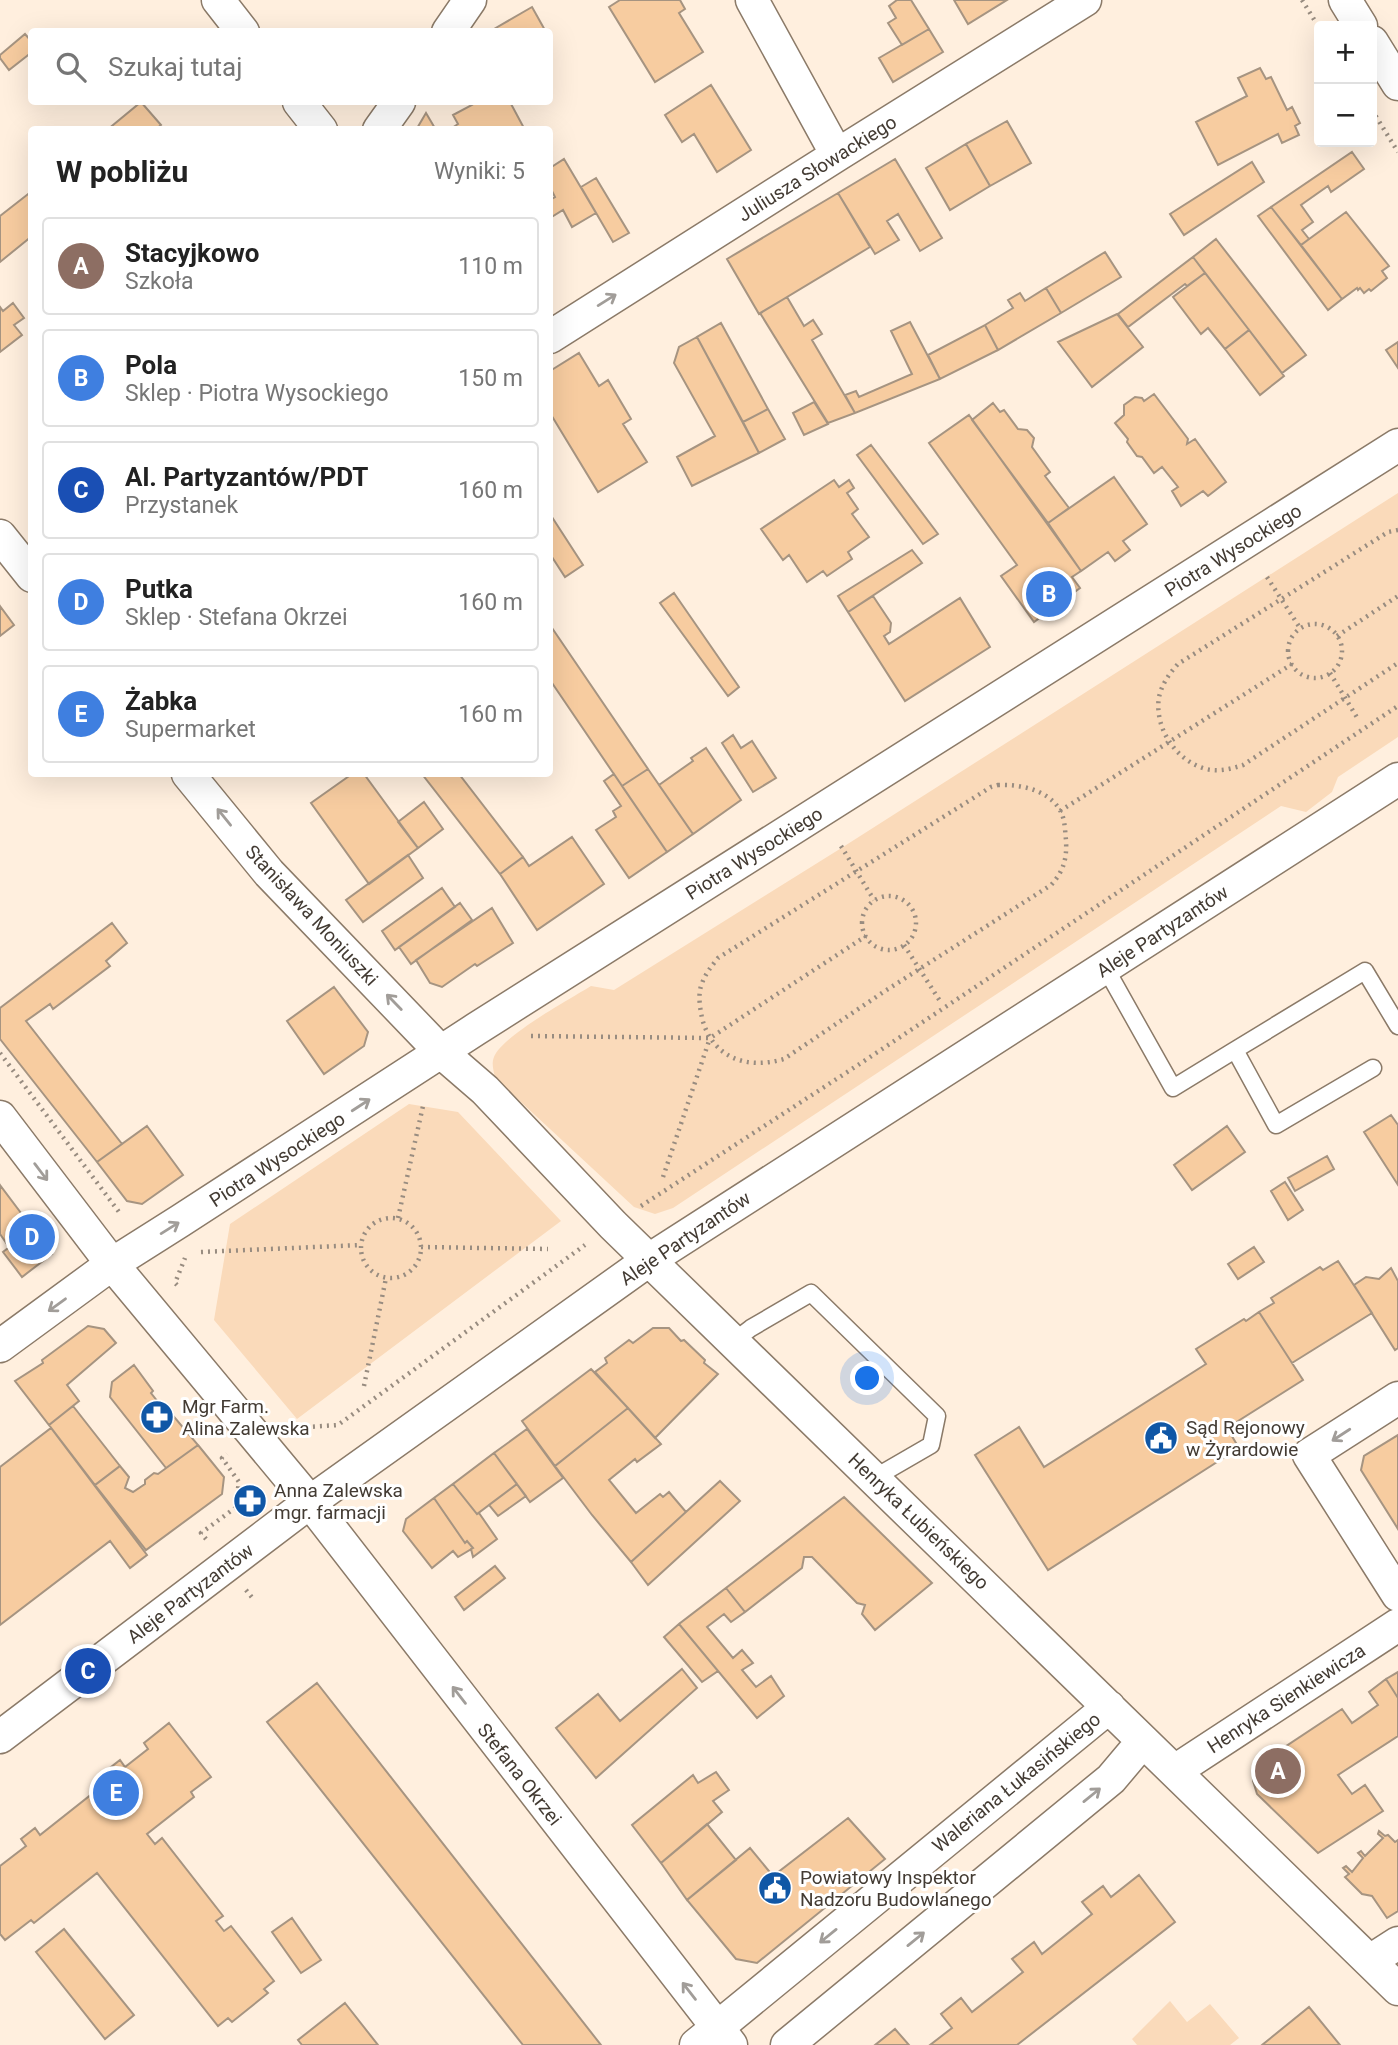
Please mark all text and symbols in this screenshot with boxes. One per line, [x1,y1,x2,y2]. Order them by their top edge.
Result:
map controls [1314,21,1377,147]
button: + [1314,21,1377,84]
search box [28,28,553,105]
icon: search [52,48,90,86]
text: Szukaj tutaj [108,52,242,82]
button: − [1314,84,1377,147]
street label: Juliusza Słowackiego [734,110,901,227]
text: W pobliżu [56,154,188,189]
text: Wyniki: 5 [434,158,525,185]
text: Stacyjkowo [125,238,259,268]
text: A [73,253,89,280]
text: 110 m [458,253,523,280]
text: Szkoła [125,268,194,295]
one-way arrow [597,293,616,308]
text: Pola [125,350,177,380]
text: B [74,365,88,392]
text: 150 m [458,365,523,392]
text: Sklep · Piotra Wysockiego [125,380,389,407]
text: Al. Partyzantów/PDT [125,462,368,492]
text: C [73,477,89,504]
text: 160 m [458,477,523,504]
text: Przystanek [125,492,238,519]
street label: Piotra Wysockiego [1161,499,1306,602]
pin: B [1026,568,1072,620]
text: Putka [125,574,193,604]
text: D [74,589,88,616]
text: 160 m [458,589,523,616]
text: Sklep · Stefana Okrzei [125,604,348,631]
text: Żabka [125,686,197,716]
text: E [75,701,87,728]
text: 160 m [458,701,523,728]
text: Supermarket [125,716,256,743]
street label: Piotra Wysockiego [682,802,827,905]
one-way arrow [216,809,231,827]
street label: Stanisława Moniuszki [240,840,383,990]
street label: Aleje Partyzantów [1092,880,1232,982]
one-way arrow [386,994,403,1011]
one-way arrow [351,1097,370,1112]
street label: Piotra Wysockiego [205,1107,349,1212]
one-way arrow [34,1162,49,1181]
street label: Aleje Partyzantów [616,1186,755,1290]
pin: D [9,1211,55,1263]
one-way arrow [159,1220,179,1234]
one-way arrow [48,1297,67,1312]
your location [850,1361,884,1395]
place label: Mgr Farm. Alina Zalewska [182,1395,310,1440]
pharmacy icon: Mgr Farm. Alina Zalewska [138,1398,176,1436]
place label: Sąd Rejonowy w Żyrardowie [1186,1416,1305,1461]
public building icon: Sąd Rejonowy w Żyrardowie [1142,1419,1180,1457]
one-way arrow [1331,1428,1351,1442]
street label: Henryka Łubieńskiego [844,1448,994,1594]
place label: Anna Zalewska mgr. farmacji [274,1479,403,1524]
pharmacy icon: Anna Zalewska mgr. farmacji [231,1482,269,1520]
street label: Aleje Partyzantów [123,1538,258,1648]
street label: Henryka Sienkiewicza [1203,1639,1370,1758]
pin: C [65,1645,111,1697]
one-way arrow [452,1687,467,1705]
street label: Waleriana Łukasińskiego [928,1707,1105,1857]
street label: Stefana Okrzei [473,1719,567,1830]
pin: A [1255,1745,1301,1797]
pin: E [93,1767,139,1819]
one-way arrow [1082,1787,1100,1803]
place label: Powiatowy Inspektor Nadzoru Budowlanego [800,1866,992,1911]
public building icon: Powiatowy Inspektor Nadzoru Budowlanego [756,1869,794,1907]
one-way arrow [819,1928,837,1944]
one-way arrow [906,1932,924,1947]
one-way arrow [681,1983,696,2001]

